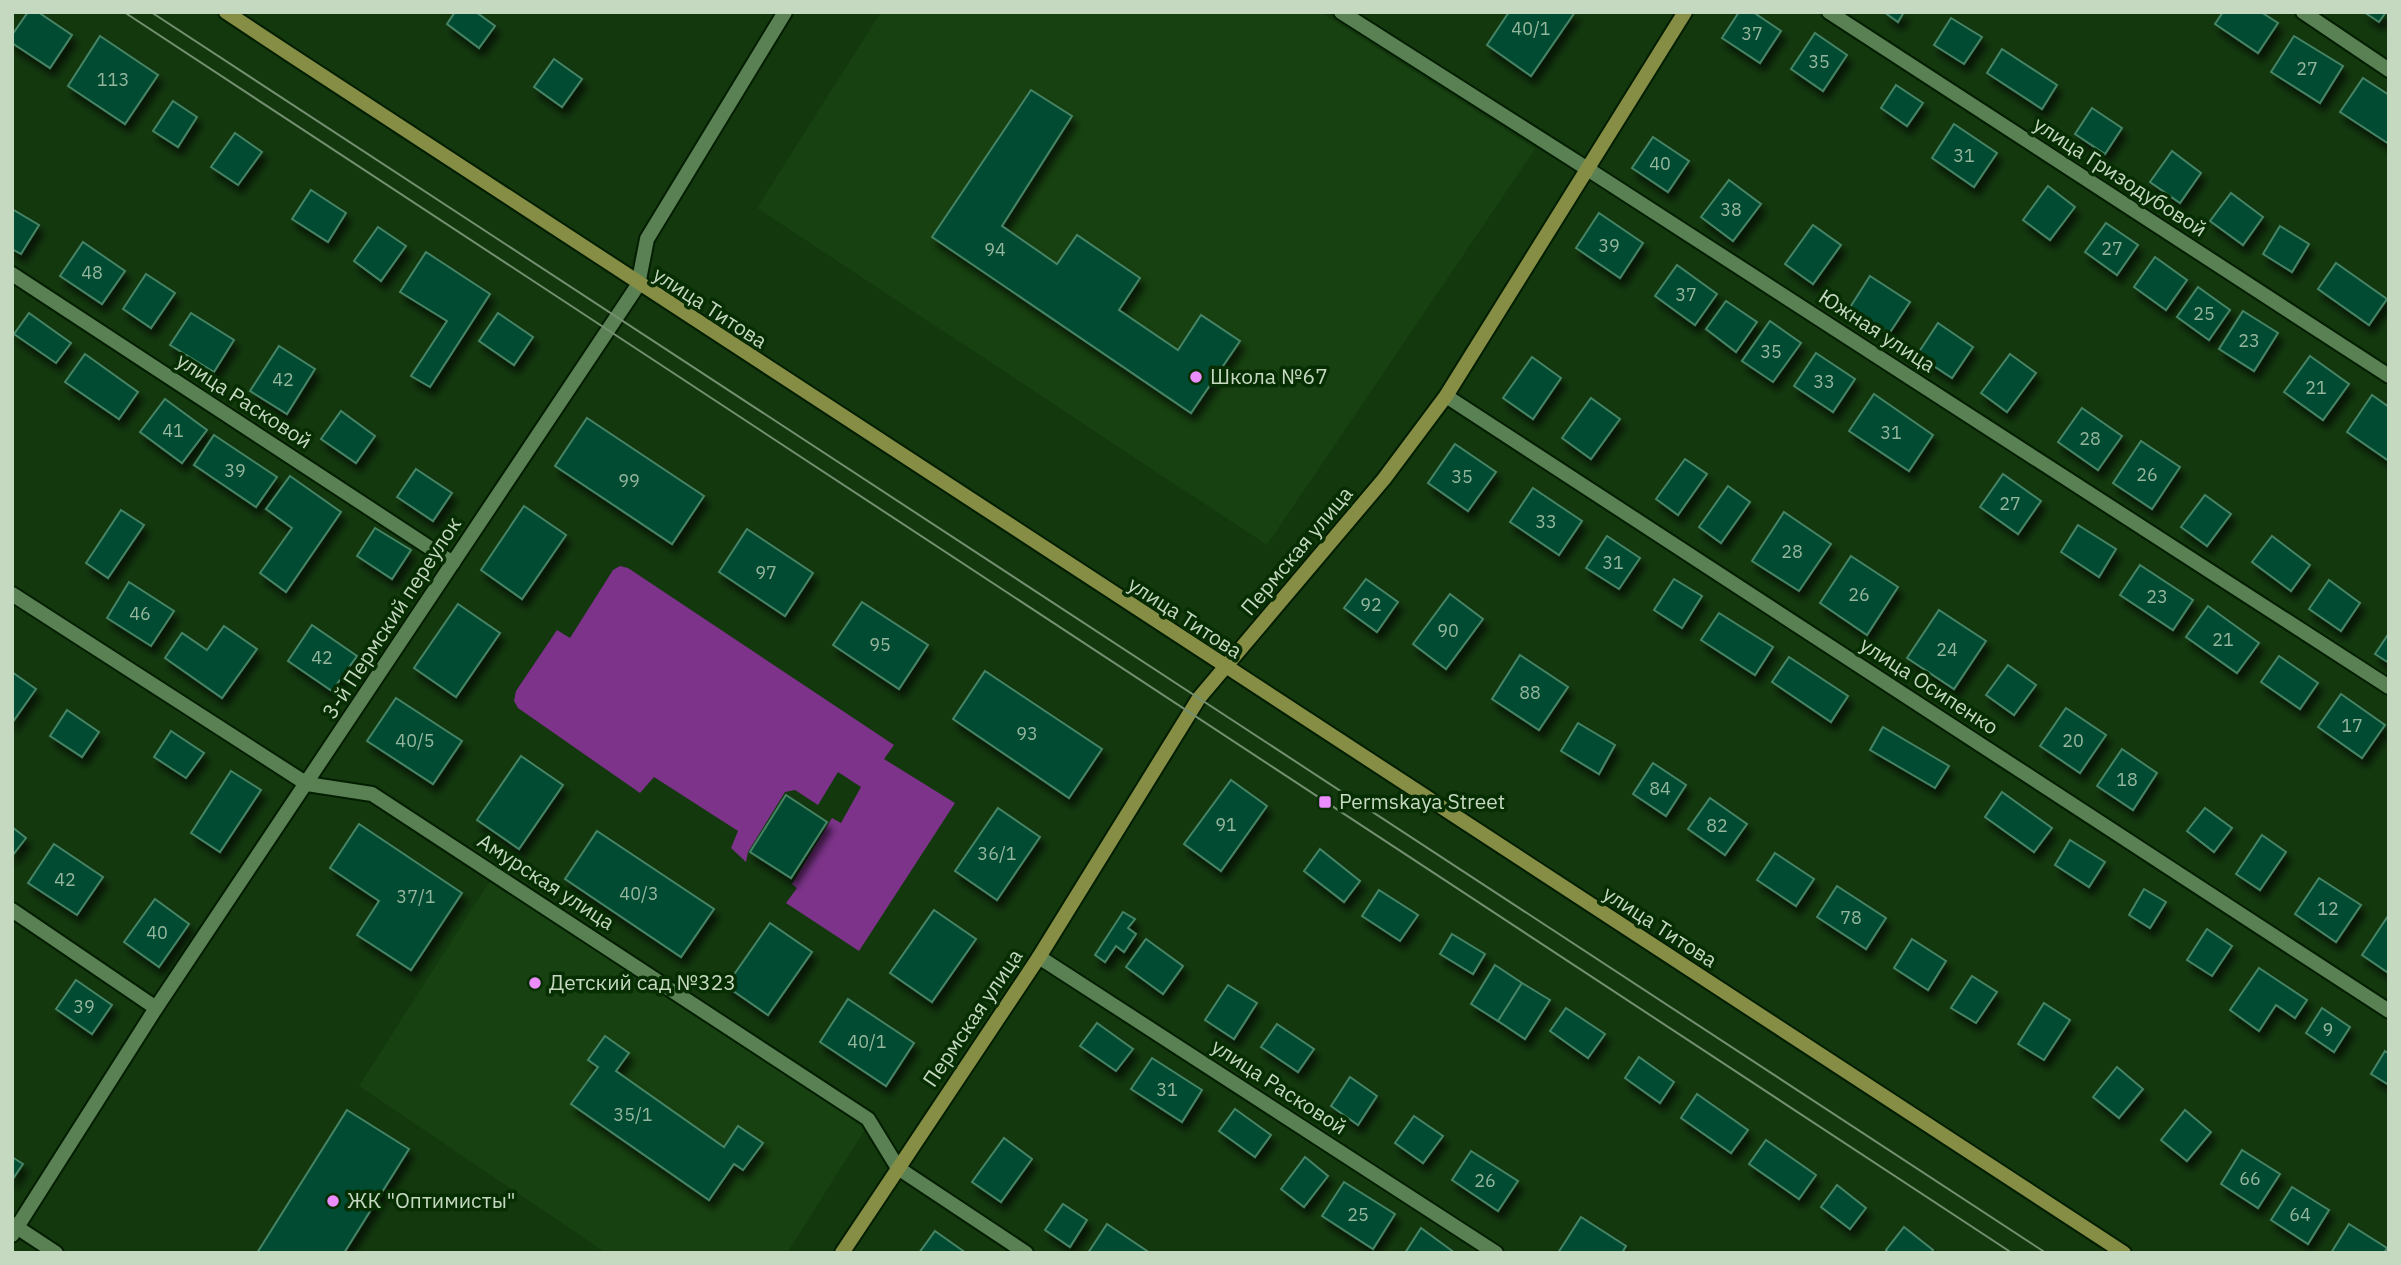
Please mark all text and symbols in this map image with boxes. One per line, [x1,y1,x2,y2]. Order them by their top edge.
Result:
house number: 40/1 [1511,17,1551,40]
house number: 37 [1741,22,1763,45]
house number: 35 [1808,50,1830,73]
house number: 27 [2296,57,2318,80]
house number: 113 [97,68,129,91]
street label: улица Гризодубовой [2028,110,2213,243]
house number: 31 [1953,144,1975,167]
house number: 40 [1649,152,1671,175]
house number: 38 [1720,198,1742,221]
house number: 39 [1598,234,1620,257]
house number: 27 [2101,237,2123,260]
house number: 94 [984,238,1006,261]
street label: улица Титова [648,260,773,355]
house number: 48 [81,261,103,284]
street label: Южная улица [1814,282,1941,378]
house number: 37 [1675,283,1697,306]
house number: 25 [2193,302,2215,325]
house number: 23 [2238,329,2260,352]
house number: 35 [1760,340,1782,363]
street label: улица Расковой [171,346,318,454]
place label: Школа №67 [1210,362,1328,390]
house number: 42 [272,368,294,391]
marker: Школа №67 [1188,369,1204,385]
house number: 33 [1813,370,1835,393]
house number: 21 [2305,376,2327,399]
house number: 41 [162,419,184,442]
house number: 31 [1880,421,1902,444]
house number: 28 [2079,427,2101,450]
house number: 39 [224,459,246,482]
house number: 26 [2136,463,2158,486]
house number: 35 [1451,465,1473,488]
house number: 99 [618,469,640,492]
street label: Пермская улица [1234,480,1358,621]
house number: 27 [1999,492,2021,515]
house number: 33 [1535,510,1557,533]
street label: 3-й Пермский переулок [315,511,467,724]
house number: 28 [1781,540,1803,563]
house number: 31 [1602,551,1624,574]
house number: 97 [755,561,777,584]
street label: улица Титова [1123,570,1248,665]
house number: 26 [1848,583,1870,606]
house number: 23 [2146,585,2168,608]
house number: 92 [1360,593,1382,616]
house number: 46 [129,602,151,625]
house number: 90 [1437,619,1459,642]
house number: 21 [2212,628,2234,651]
street label: улица Осипенко [1855,630,2004,740]
house number: 95 [869,633,891,656]
house number: 24 [1936,638,1958,661]
house number: 42 [311,646,333,669]
house number: 88 [1519,681,1541,704]
house number: 17 [2341,714,2363,737]
house number: 93 [1016,722,1038,745]
house number: 40/5 [395,729,435,752]
house number: 20 [2062,729,2084,752]
house number: 18 [2116,768,2138,791]
house number: 84 [1649,777,1671,800]
place label: Permskaya Street [1339,787,1505,815]
marker: Permskaya Street [1317,794,1333,810]
house number: 91 [1215,813,1237,836]
house number: 82 [1706,814,1728,837]
street label: Амурская улица [473,826,621,936]
house number: 36/1 [977,842,1017,865]
house number: 42 [54,868,76,891]
street label: улица Титова [1598,879,1723,974]
house number: 40/3 [619,882,659,905]
house number: 37/1 [396,885,436,908]
house number: 12 [2317,897,2339,920]
house number: 78 [1840,906,1862,929]
house number: 40 [146,921,168,944]
street label: Пермская улица [916,943,1029,1092]
place label: Детский сад №323 [549,968,736,996]
marker: Детский сад №323 [527,975,543,991]
house number: 39 [73,995,95,1018]
house number: 9 [2323,1018,2333,1041]
house number: 40/1 [847,1030,887,1053]
street label: улица Расковой [1206,1032,1353,1140]
house number: 31 [1156,1078,1178,1101]
house number: 35/1 [613,1103,653,1126]
house number: 66 [2239,1167,2261,1190]
house number: 26 [1474,1169,1496,1192]
place label: ЖК "Оптимисты" [347,1186,516,1214]
marker: ЖК "Оптимисты" [325,1193,341,1209]
house number: 25 [1347,1203,1369,1226]
house number: 64 [2289,1203,2311,1226]

